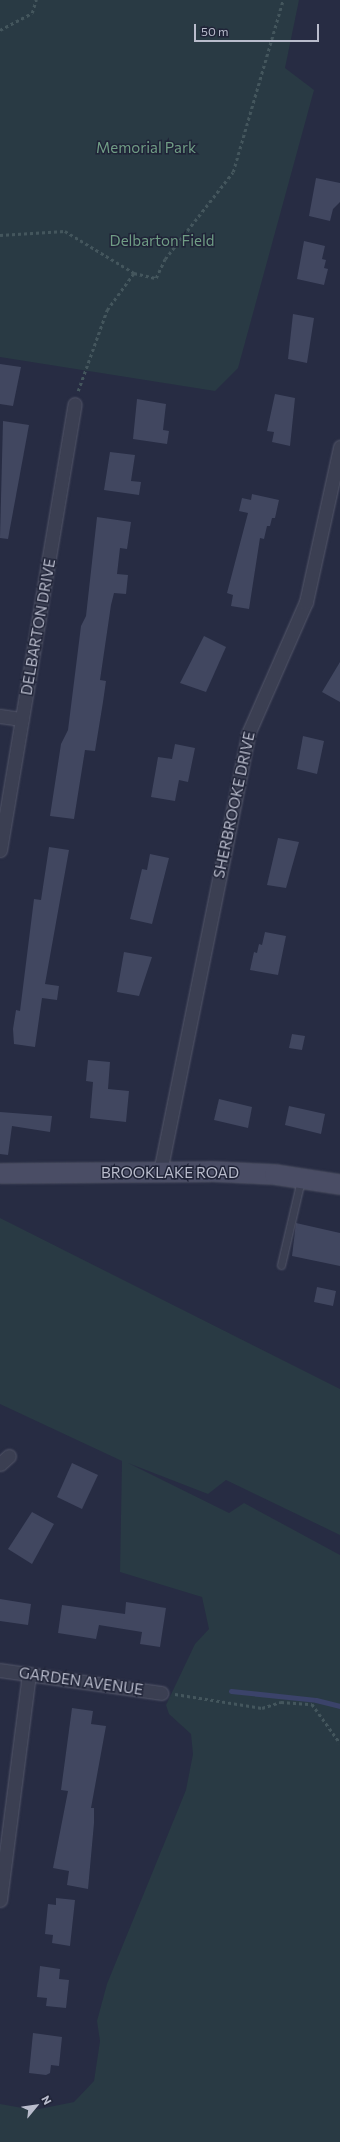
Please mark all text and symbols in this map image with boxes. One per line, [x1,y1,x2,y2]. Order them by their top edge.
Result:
scale bar [196,16,321,42]
text: 50 m [201,24,229,38]
park label: Memorial Park [96,139,196,157]
park label: Delbarton Field [110,232,214,250]
street label: DELBARTON DRIVE [17,557,59,697]
street label: SHERBROOKE DRIVE [210,730,258,880]
street label: BROOKLAKE ROAD [101,1164,239,1182]
street label: GARDEN AVENUE [18,1663,144,1699]
north arrow [16,2086,56,2126]
text: N [39,2093,55,2107]

